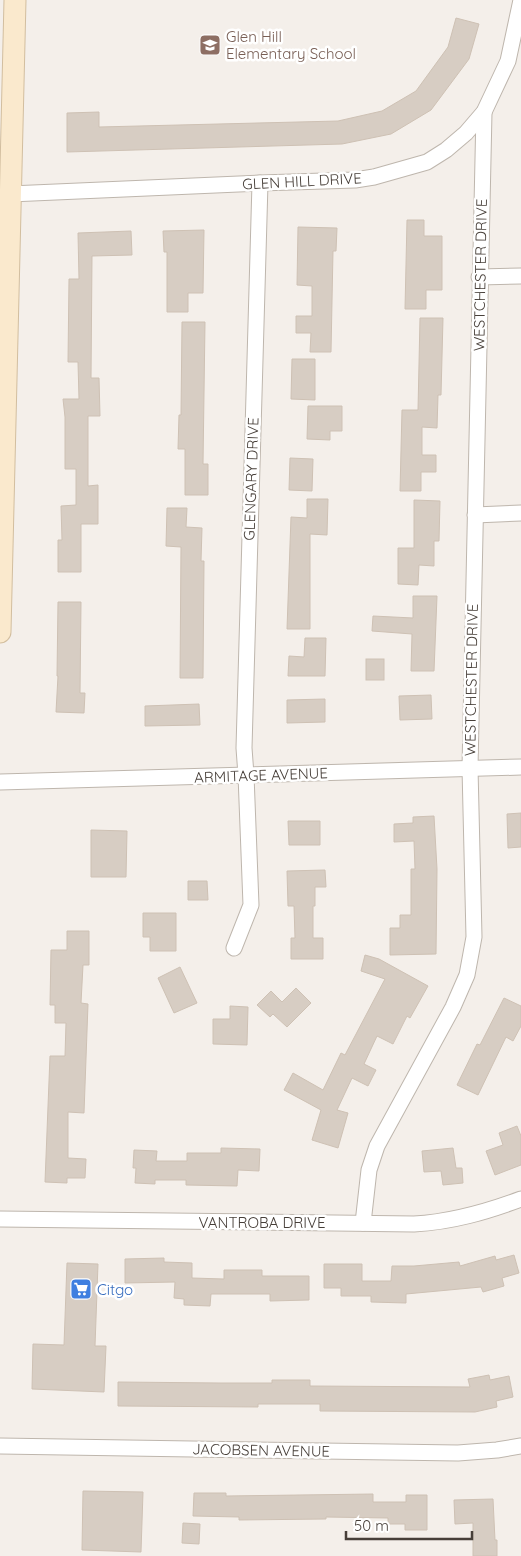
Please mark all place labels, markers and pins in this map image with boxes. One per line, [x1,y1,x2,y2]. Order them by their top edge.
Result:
place label: Glen Hill Elementary School [226,27,356,63]
school or university icon: Glen Hill Elementary School [198,33,222,57]
supermarket icon: Citgo [69,1277,93,1301]
place label: Citgo [97,1280,133,1299]

